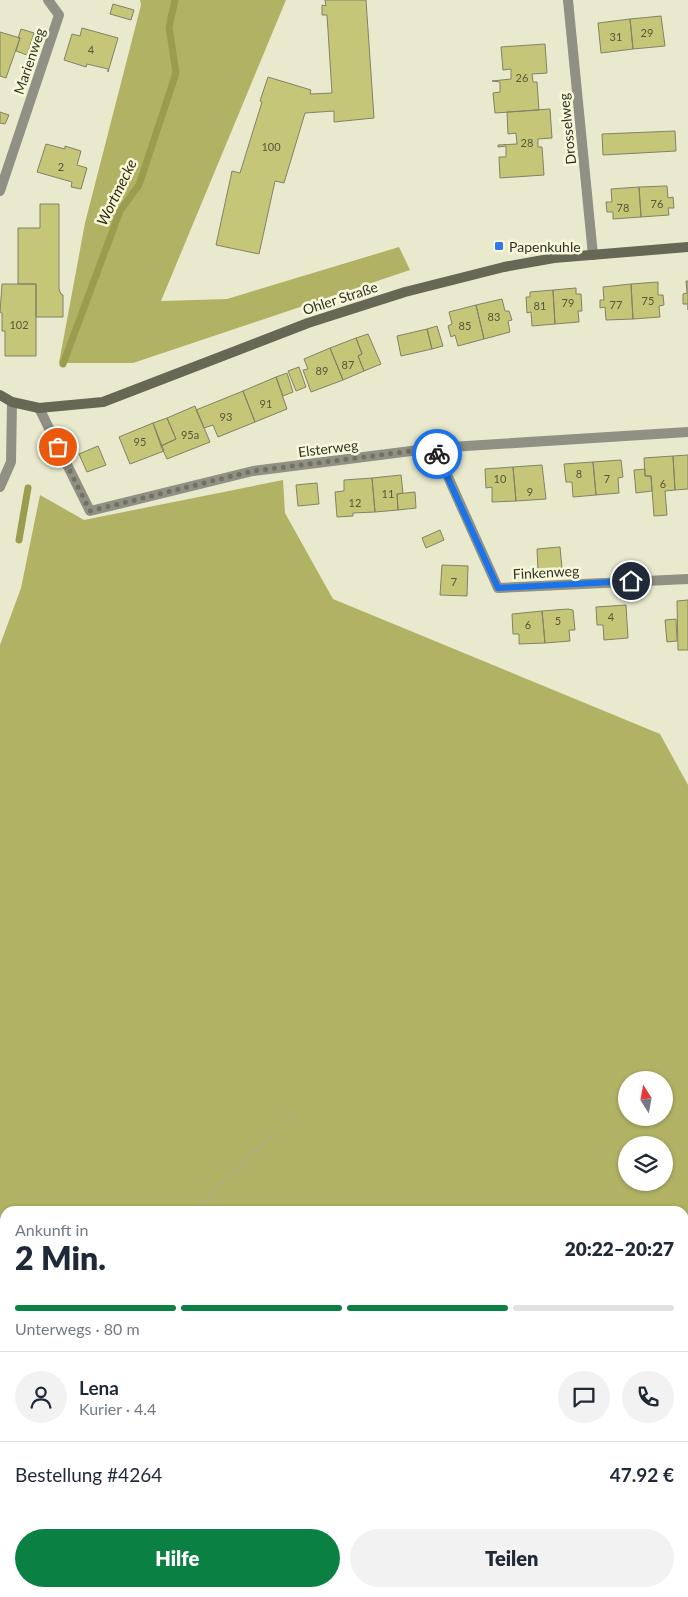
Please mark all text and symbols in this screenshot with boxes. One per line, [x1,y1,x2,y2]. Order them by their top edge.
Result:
street label: Marienweg [10,26,48,96]
house number: 29 [641,26,653,39]
house number: 31 [610,30,622,43]
house number: 4 [88,43,95,56]
house number: 26 [516,71,528,84]
street label: Drosselweg [555,92,579,166]
house number: 28 [521,136,533,149]
house number: 100 [261,140,281,153]
water label: Wortmecke [92,156,140,228]
house number: 2 [58,160,64,173]
house number: 76 [651,197,663,210]
house number: 78 [617,201,629,214]
place label: Papenkuhle [509,238,581,255]
marker: Papenkuhle [493,240,505,252]
street label: Ohler Straße [300,278,380,318]
house number: 75 [642,294,654,307]
house number: 79 [562,296,574,309]
house number: 77 [610,298,622,311]
house number: 81 [534,299,546,312]
house number: 83 [488,310,500,323]
house number: 102 [9,318,29,331]
house number: 85 [459,319,471,332]
house number: 87 [342,358,354,371]
house number: 89 [316,364,328,377]
house number: 91 [260,397,272,410]
house number: 93 [220,410,232,423]
pin [37,426,79,468]
house number: 95a [181,428,199,441]
courier [412,429,462,479]
icon: bag [44,433,72,461]
house number: 95 [134,435,146,448]
street label: Elsterweg [297,436,359,460]
icon: bike [423,440,451,468]
house number: 8 [576,467,582,480]
house number: 10 [494,472,507,485]
house number: 7 [604,472,610,485]
house number: 6 [660,477,666,490]
house number: 9 [527,485,533,498]
house number: 11 [382,487,394,500]
house number: 12 [349,496,361,509]
pin [610,560,652,602]
street label: Finkenweg [512,562,580,582]
icon: home [617,567,645,595]
house number: 7 [451,575,457,588]
house number: 4 [608,610,615,623]
house number: 5 [555,614,561,627]
house number: 6 [525,618,531,631]
north arrow [618,1071,672,1126]
map controls [618,1071,673,1191]
button: layers [618,1136,673,1191]
text: Ankunft in [15,1220,88,1239]
text: 20:22–20:27 [565,1237,674,1260]
text: 2 Min. [15,1238,106,1277]
text: Unterwegs · 80 m [15,1319,140,1338]
button: person [15,1371,67,1423]
button: chat [558,1371,610,1423]
button: phone [622,1371,674,1423]
text: Lena [79,1376,119,1399]
text: Kurier · 4.4 [79,1399,156,1418]
text: Bestellung #4264 [15,1463,162,1486]
text: 47.92 € [610,1463,674,1486]
button: Hilfe [15,1529,340,1587]
button: Teilen [350,1529,674,1587]

